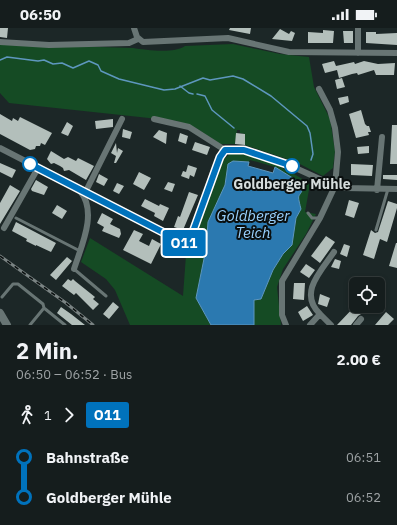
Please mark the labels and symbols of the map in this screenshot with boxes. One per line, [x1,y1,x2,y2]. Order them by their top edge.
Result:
unlabelled marker [22,156,38,172]
marker: Goldberger Mühle [284,158,300,174]
place label: Goldberger Mühle [233,175,351,193]
water label: Goldberger Teich [217,206,290,242]
line badge: O11 [161,230,207,256]

